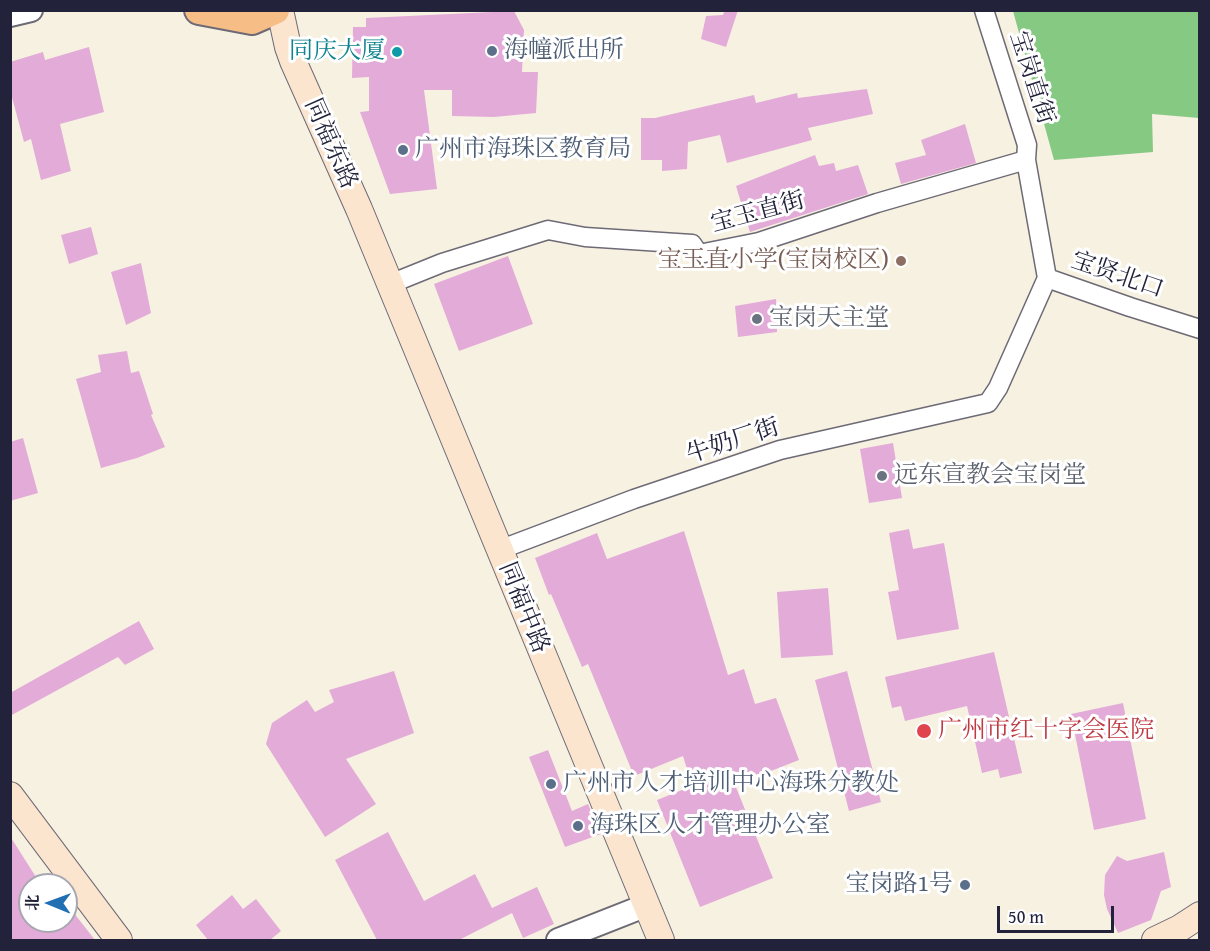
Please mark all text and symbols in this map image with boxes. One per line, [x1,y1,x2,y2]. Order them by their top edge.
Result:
street label: 宝岗直街 [1002,28,1060,128]
place label: 海幢派出所 [504,37,624,65]
place label: 同庆大厦 [289,38,385,66]
marker: 海幢派出所 [485,44,499,58]
marker: 同庆大厦 [390,45,404,59]
street label: 同福东路 [297,94,363,194]
place label: 广州市海珠区教育局 [415,136,631,164]
marker: 广州市海珠区教育局 [396,143,410,157]
street label: 宝玉直街 [708,187,808,239]
place label: 宝玉直小学(宝岗校区) [658,247,889,275]
street label: 宝贤北口 [1067,247,1167,305]
marker: 宝玉直小学(宝岗校区) [894,254,908,268]
place label: 宝岗天主堂 [769,305,889,333]
marker: 宝岗天主堂 [750,312,764,326]
street label: 牛奶厂街 [683,413,783,471]
place label: 远东宣教会宝岗堂 [894,462,1086,490]
marker: 远东宣教会宝岗堂 [875,469,889,483]
street label: 同福中路 [492,558,554,658]
place label: 广州市红十字会医院 [938,717,1154,745]
marker: 广州市红十字会医院 [915,722,933,740]
place label: 广州市人才培训中心海珠分教处 [563,770,899,798]
marker: 广州市人才培训中心海珠分教处 [544,777,558,791]
place label: 海珠区人才管理办公室 [590,812,830,840]
marker: 海珠区人才管理办公室 [571,819,585,833]
place label: 宝岗路1号 [845,871,953,899]
north arrow [18,873,78,933]
marker: 宝岗路1号 [958,878,972,892]
scale bar [1000,894,1117,932]
text: 北 [20,895,44,911]
text: 50 m [1008,903,1044,930]

